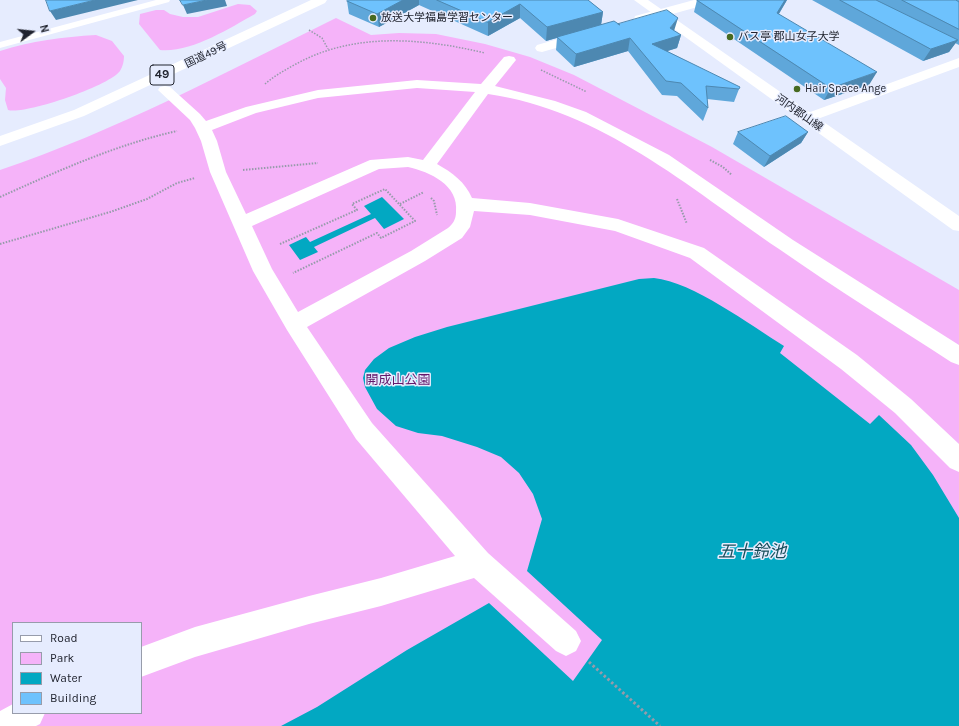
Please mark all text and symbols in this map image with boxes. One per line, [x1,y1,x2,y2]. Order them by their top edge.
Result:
place label: 放送大学福島学習センター [381,11,513,25]
north arrow [12,12,52,52]
marker: 放送大学福島学習センター [368,13,378,23]
text: N [37,23,51,34]
place label: バス亭 郡山女子大学 [738,30,840,44]
marker: バス亭 郡山女子大学 [725,32,735,42]
street label: 国道49号 [183,39,229,71]
road number: 49 [150,65,174,85]
place label: Hair Space Ange [805,82,886,96]
marker: Hair Space Ange [792,84,802,94]
street label: 河内郡山線 [773,92,825,134]
park label: 開成山公園 [366,372,430,388]
water label: 五十鈴池 [718,542,786,562]
legend [12,622,142,714]
text: Road [50,631,78,645]
text: Park [50,651,74,665]
text: Water [50,671,82,685]
text: Building [50,691,96,705]

